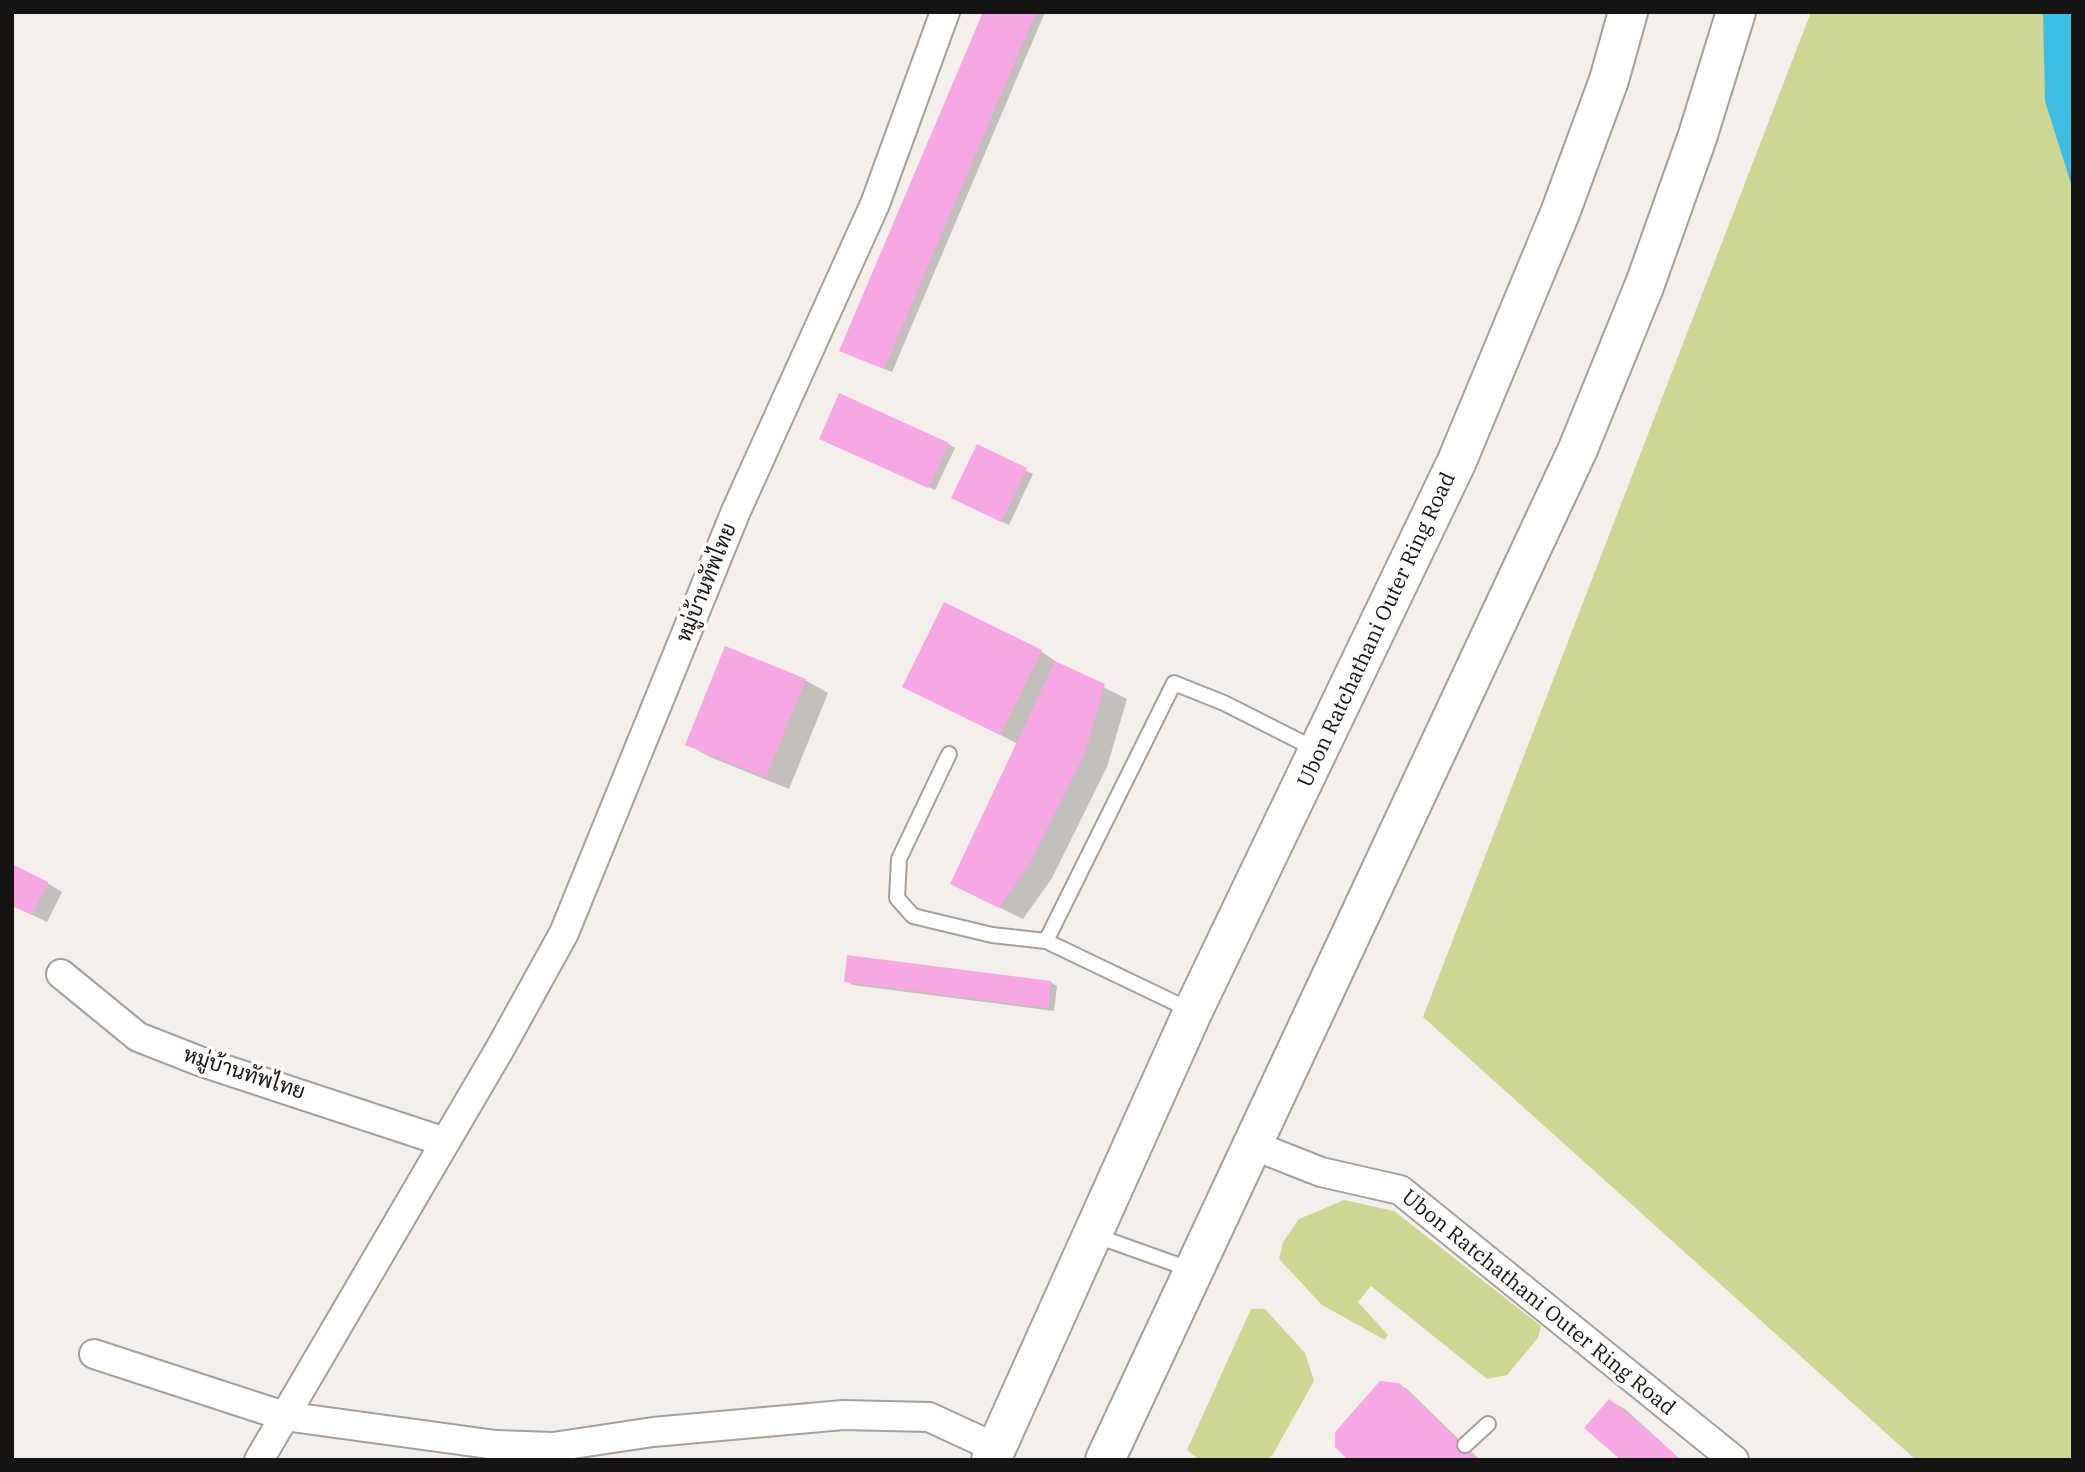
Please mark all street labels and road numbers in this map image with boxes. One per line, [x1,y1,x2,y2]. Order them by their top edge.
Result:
street label: Ubon Ratchathani Outer Ring Road [1293,469,1461,791]
street label: หมู่บ้านทัพไทย [672,520,742,646]
street label: หมู่บ้านทัพไทย [180,1043,308,1105]
street label: Ubon Ratchathani Outer Ring Road [1396,1185,1680,1421]

